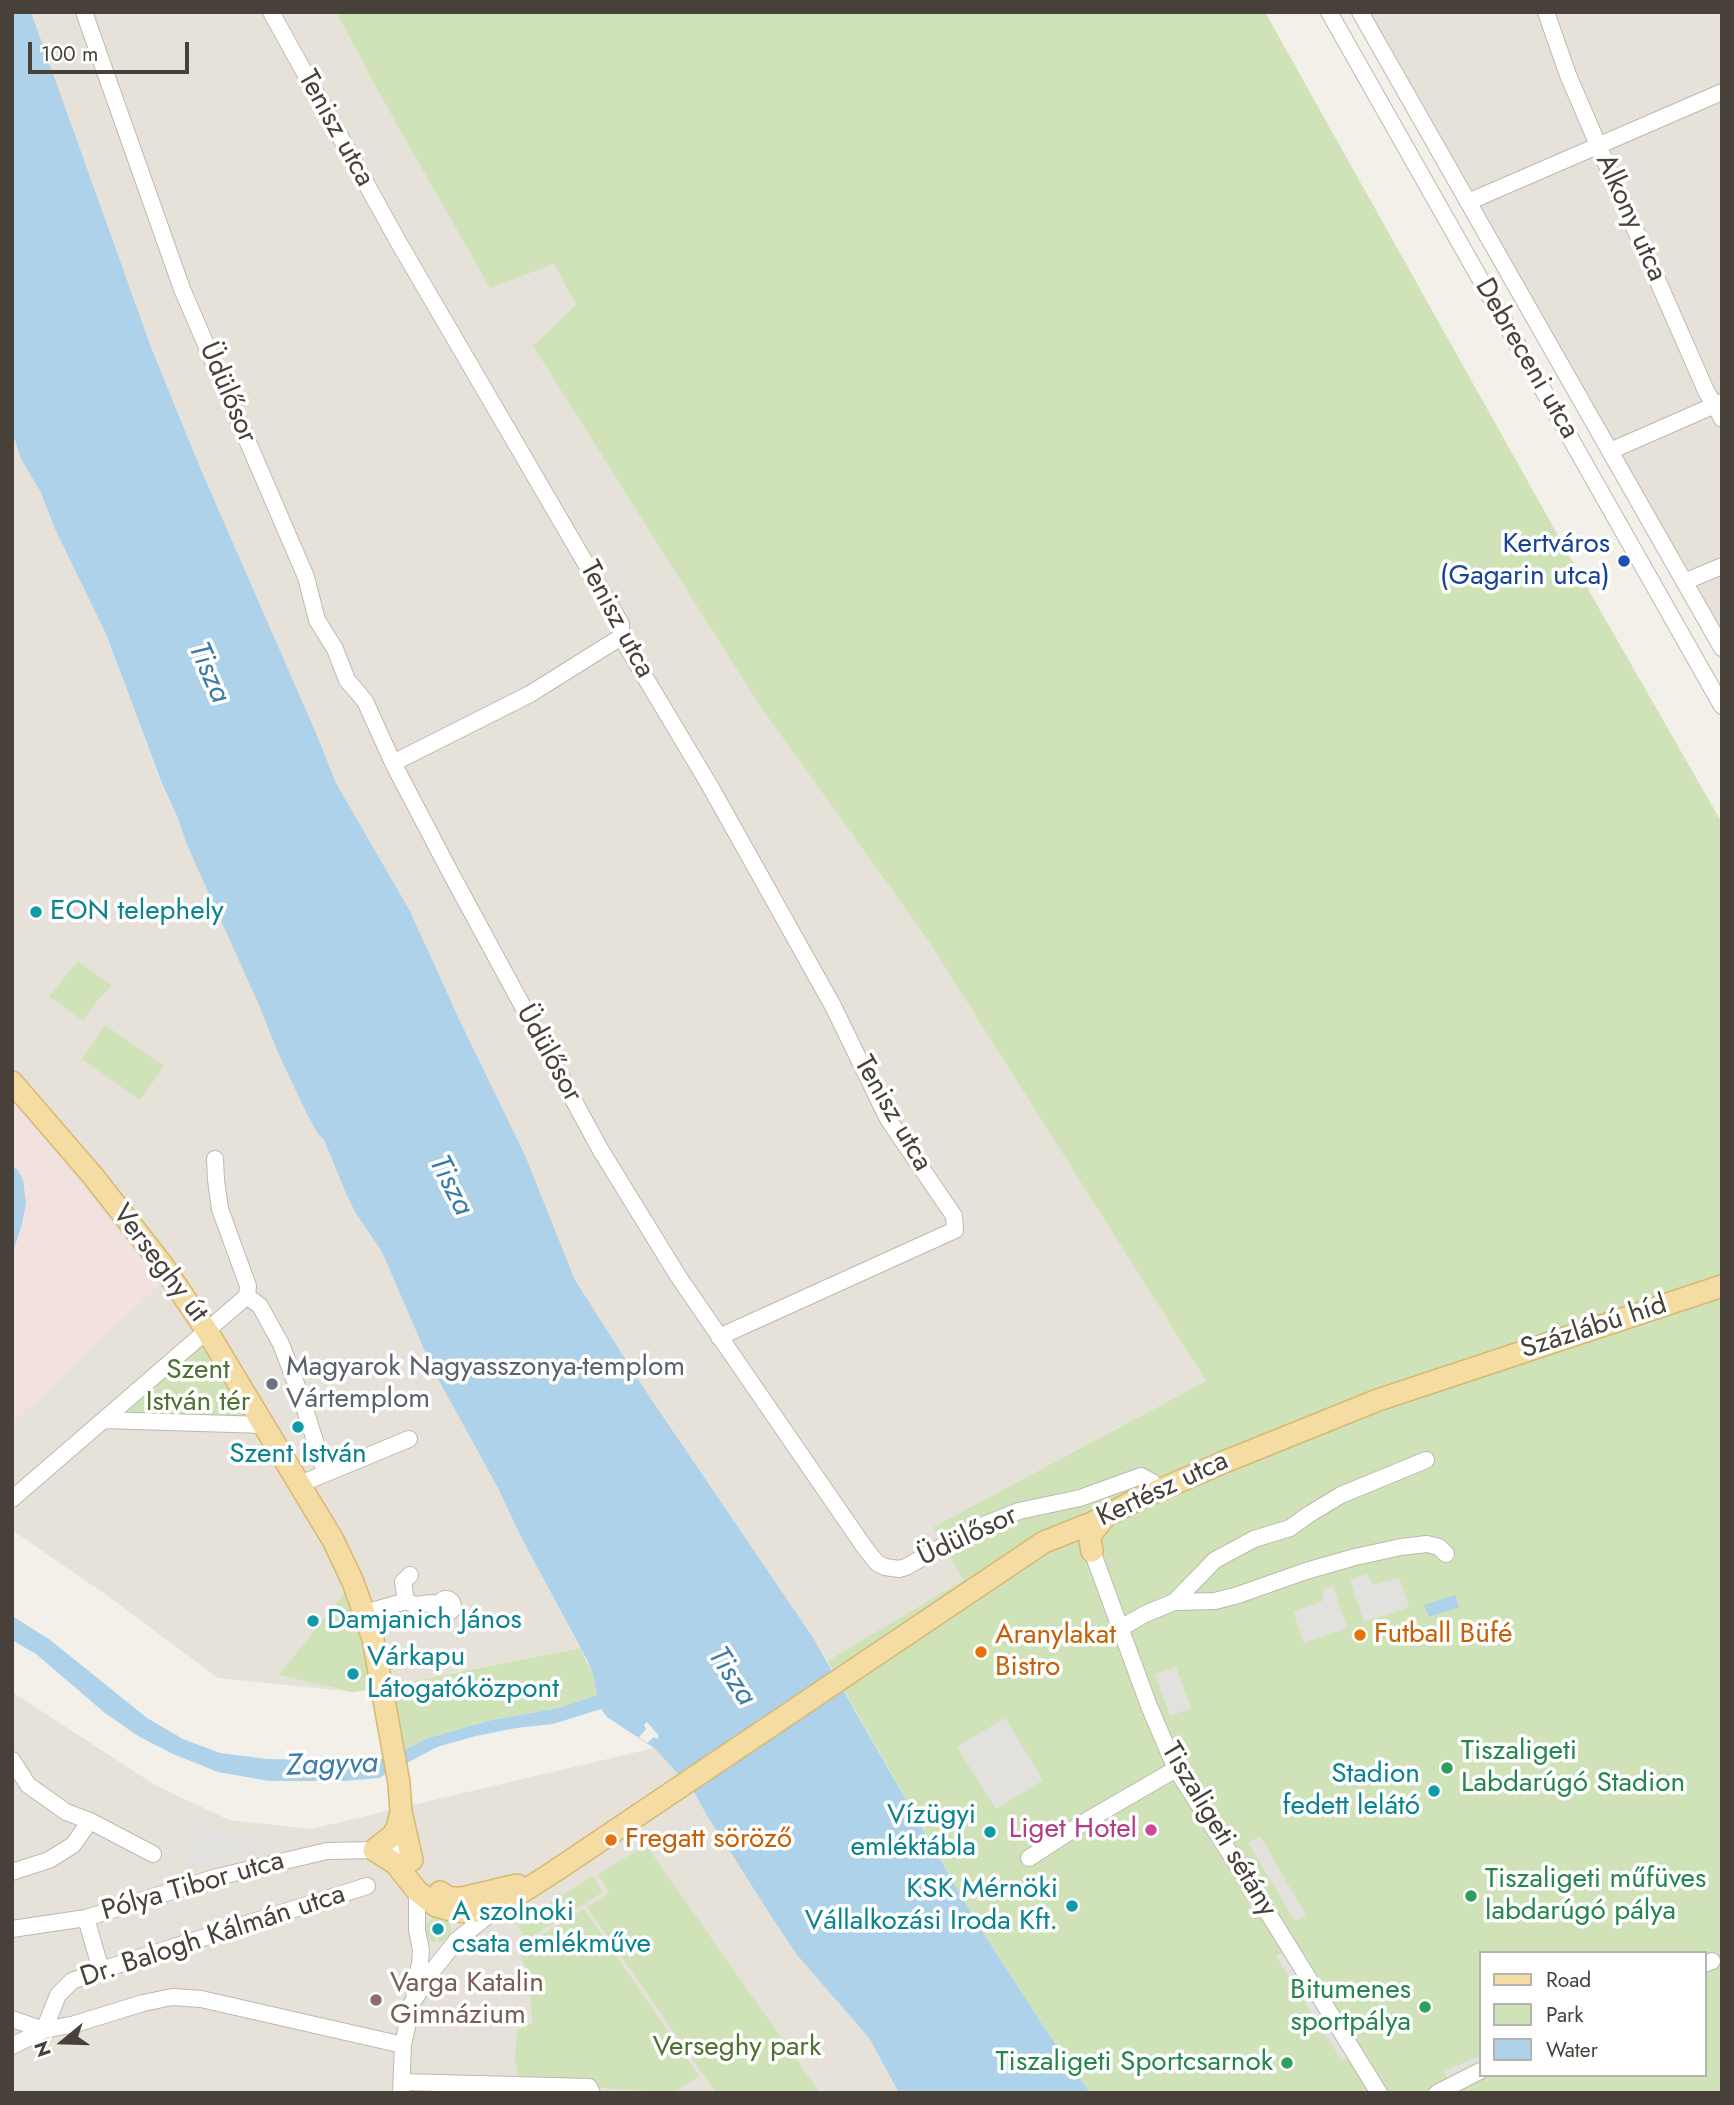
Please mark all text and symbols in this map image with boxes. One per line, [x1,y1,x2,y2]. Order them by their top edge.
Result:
scale bar [32,28,192,72]
text: 100 m [41,39,98,69]
street label: Tenisz utca [289,65,381,193]
street label: Alkony utca [1587,149,1673,287]
street label: Debreceni utca [1467,273,1585,445]
street label: Üdülősor [191,338,263,448]
place label: Kertváros (Gagarin utca) [1440,528,1610,594]
marker: Kertváros (Gagarin utca) [1616,553,1632,569]
street label: Tenisz utca [571,556,661,684]
water label: Tisza [179,637,237,709]
place label: EON telephely [50,895,223,929]
marker: EON telephely [28,904,44,920]
street label: Üdülősor [508,999,588,1109]
street label: Tenisz utca [846,1050,938,1178]
water label: Tisza [420,1150,480,1222]
street label: Verseghy út [104,1199,214,1329]
street label: Százlábú híd [1517,1289,1671,1367]
place label: Magyarok Nagyasszonya-templom Vártemplom [286,1351,685,1417]
park label: Szent István tér [146,1354,250,1420]
marker: Magyarok Nagyasszonya-templom Vártemplom [264,1376,280,1392]
marker: Szent István [290,1419,306,1435]
place label: Szent István [229,1438,367,1472]
street label: Kertész utca [1092,1445,1234,1535]
street label: Üdülősor [913,1499,1023,1575]
place label: Damjanich János [327,1604,522,1638]
marker: Damjanich János [305,1613,321,1629]
place label: Futball Büfé [1374,1618,1512,1652]
place label: Aranylakat Bistro [995,1619,1116,1685]
marker: Futball Büfé [1352,1627,1368,1643]
place label: Várkapu Látogatóközpont [367,1641,559,1707]
water label: Tisza [699,1641,763,1713]
marker: Aranylakat Bistro [973,1644,989,1660]
marker: Várkapu Látogatóközpont [345,1666,361,1682]
place label: Tiszaligeti Labdarúgó Stadion [1461,1735,1685,1801]
street label: Tiszaligeti sétány [1153,1737,1283,1923]
water label: Zagyva [285,1746,379,1786]
place label: Stadion fedett lelátó [1282,1758,1420,1824]
marker: Tiszaligeti Labdarúgó Stadion [1439,1760,1455,1776]
marker: Stadion fedett lelátó [1426,1783,1442,1799]
place label: Vízügyi emléktábla [850,1799,976,1865]
place label: Liget Hotel [1009,1813,1137,1847]
marker: Liget Hotel [1143,1822,1159,1838]
place label: Fregatt söröző [625,1823,792,1857]
marker: Vízügyi emléktábla [982,1824,998,1840]
marker: Fregatt söröző [603,1832,619,1848]
street label: Pólya Tibor utca [98,1845,288,1929]
place label: Tiszaligeti műfüves labdarúgó pálya [1485,1863,1706,1929]
place label: KSK Mérnöki Vállalkozási Iroda Kft. [805,1873,1058,1939]
street label: Dr. Balogh Kálmán utca [76,1878,350,1996]
marker: Tiszaligeti műfüves labdarúgó pálya [1463,1888,1479,1904]
place label: A szolnoki csata emlékműve [452,1896,651,1962]
marker: KSK Mérnöki Vállalkozási Iroda Kft. [1064,1898,1080,1914]
marker: A szolnoki csata emlékműve [430,1921,446,1937]
legend [1478,1951,1706,2077]
text: Road [1546,1965,1591,1995]
place label: Varga Katalin Gimnázium [390,1967,544,2033]
place label: Bitumenes sportpálya [1290,1974,1411,2040]
marker: Varga Katalin Gimnázium [368,1992,384,2008]
marker: Bitumenes sportpálya [1417,1999,1433,2015]
text: Park [1546,2000,1583,2030]
north arrow [28,2007,98,2077]
park label: Verseghy park [653,2031,821,2065]
text: Water [1546,2035,1598,2065]
text: N [27,2037,58,2061]
place label: Tiszaligeti Sportcsarnok [996,2046,1273,2080]
marker: Tiszaligeti Sportcsarnok [1279,2055,1295,2071]

